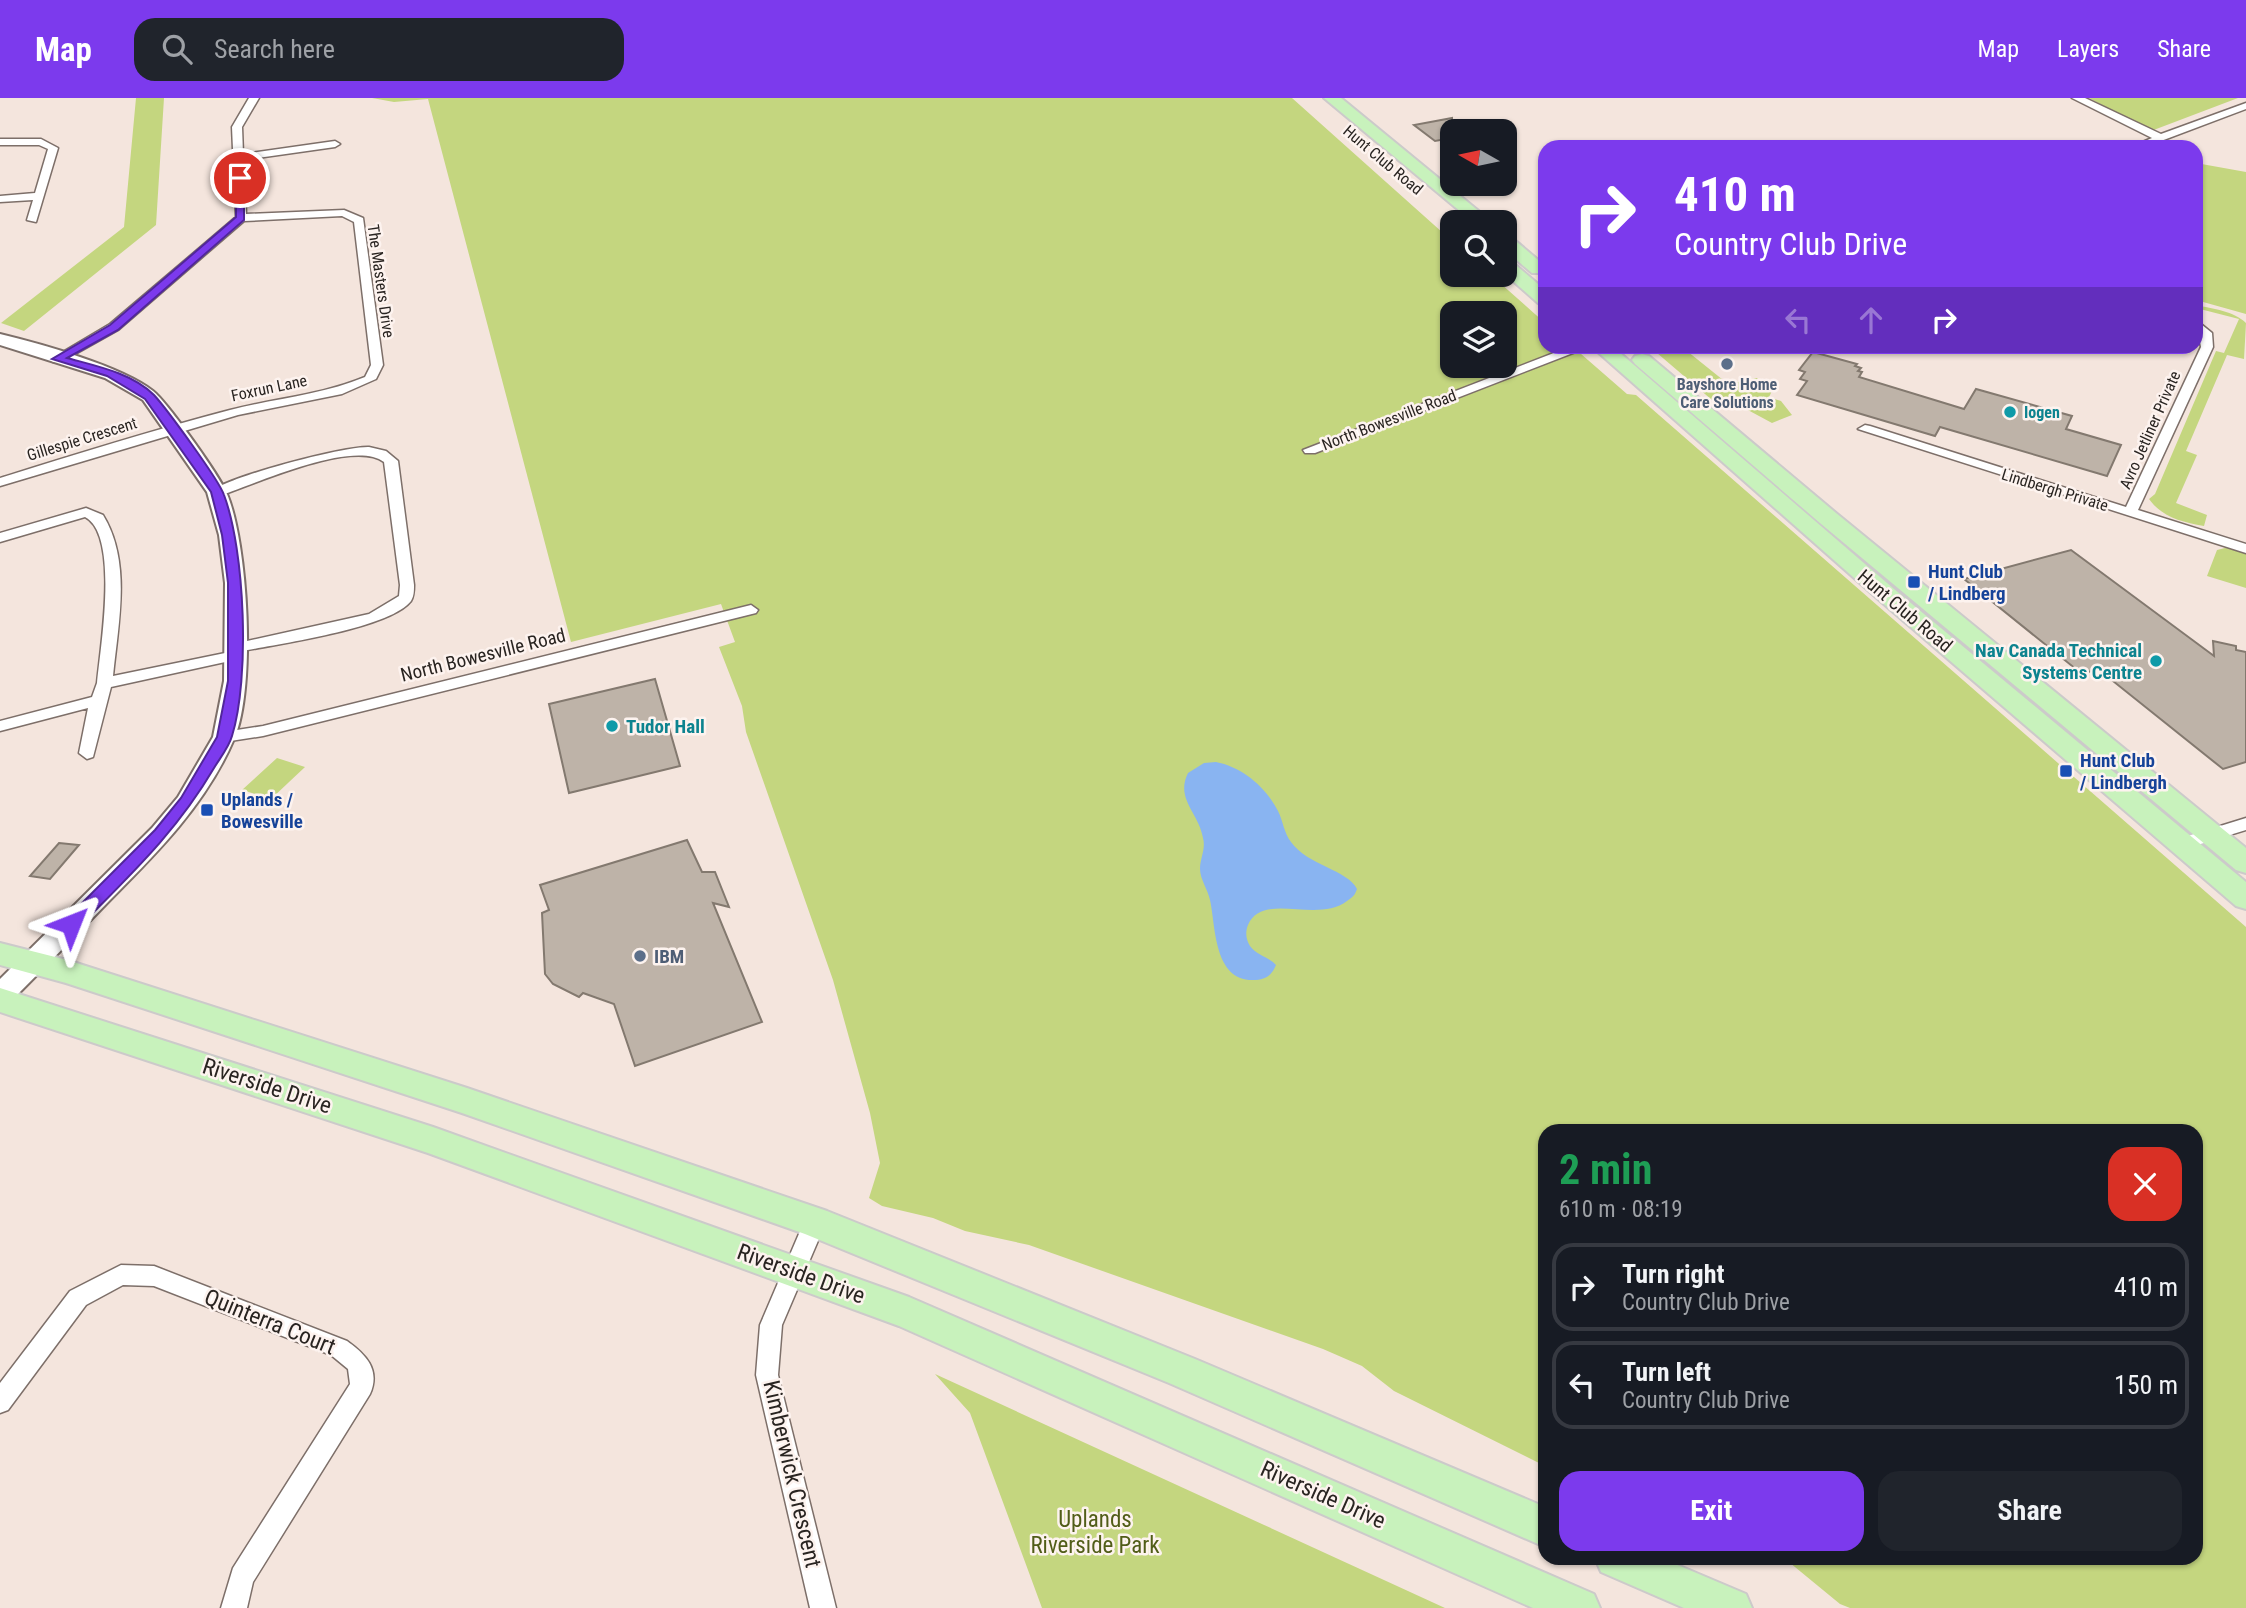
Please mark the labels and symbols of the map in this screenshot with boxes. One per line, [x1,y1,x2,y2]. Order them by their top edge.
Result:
north arrow [1440,119,1517,196]
street label: Hunt Club Road [1339,121,1427,199]
pin [210,148,270,208]
street label: The Masters Drive [364,223,398,339]
marker: Bayshore Home Care Solutions [1719,356,1735,372]
street label: Avro Jetliner Private [2115,368,2185,492]
street label: Foxrun Lane [229,371,309,405]
place label: Bayshore Home Care Solutions [1677,375,1778,412]
street label: North Bowesville Road [1319,386,1459,454]
place label: Iogen [2024,403,2060,422]
marker: Iogen [2002,404,2018,420]
street label: Gillespie Crescent [25,413,140,465]
street label: Lindbergh Private [1999,465,2111,515]
place label: Hunt Club / Lindberg [1927,560,2006,605]
street label: Hunt Club Road [1853,565,1957,657]
marker: Hunt Club / Lindberg [1906,574,1922,590]
street label: North Bowesville Road [398,623,568,687]
place label: Nav Canada Technical Systems Centre [1975,639,2142,684]
marker: Nav Canada Technical Systems Centre [2148,653,2164,669]
place label: Tudor Hall [626,715,705,738]
marker: Tudor Hall [604,718,620,734]
place label: Hunt Club / Lindbergh [2079,749,2167,794]
marker: Hunt Club / Lindbergh [2058,763,2074,779]
place label: Uplands / Bowesville [221,788,303,833]
marker: Uplands / Bowesville [199,802,215,818]
position arrow [34,887,108,961]
place label: IBM [654,945,684,968]
marker: IBM [632,948,648,964]
street label: Riverside Drive [199,1052,335,1120]
street label: Riverside Drive [733,1238,869,1310]
street label: Quinterra Court [201,1283,339,1361]
street label: Kimberwick Crescent [757,1378,827,1570]
street label: Riverside Drive [1256,1455,1390,1535]
park label: Uplands Riverside Park [1030,1506,1160,1559]

